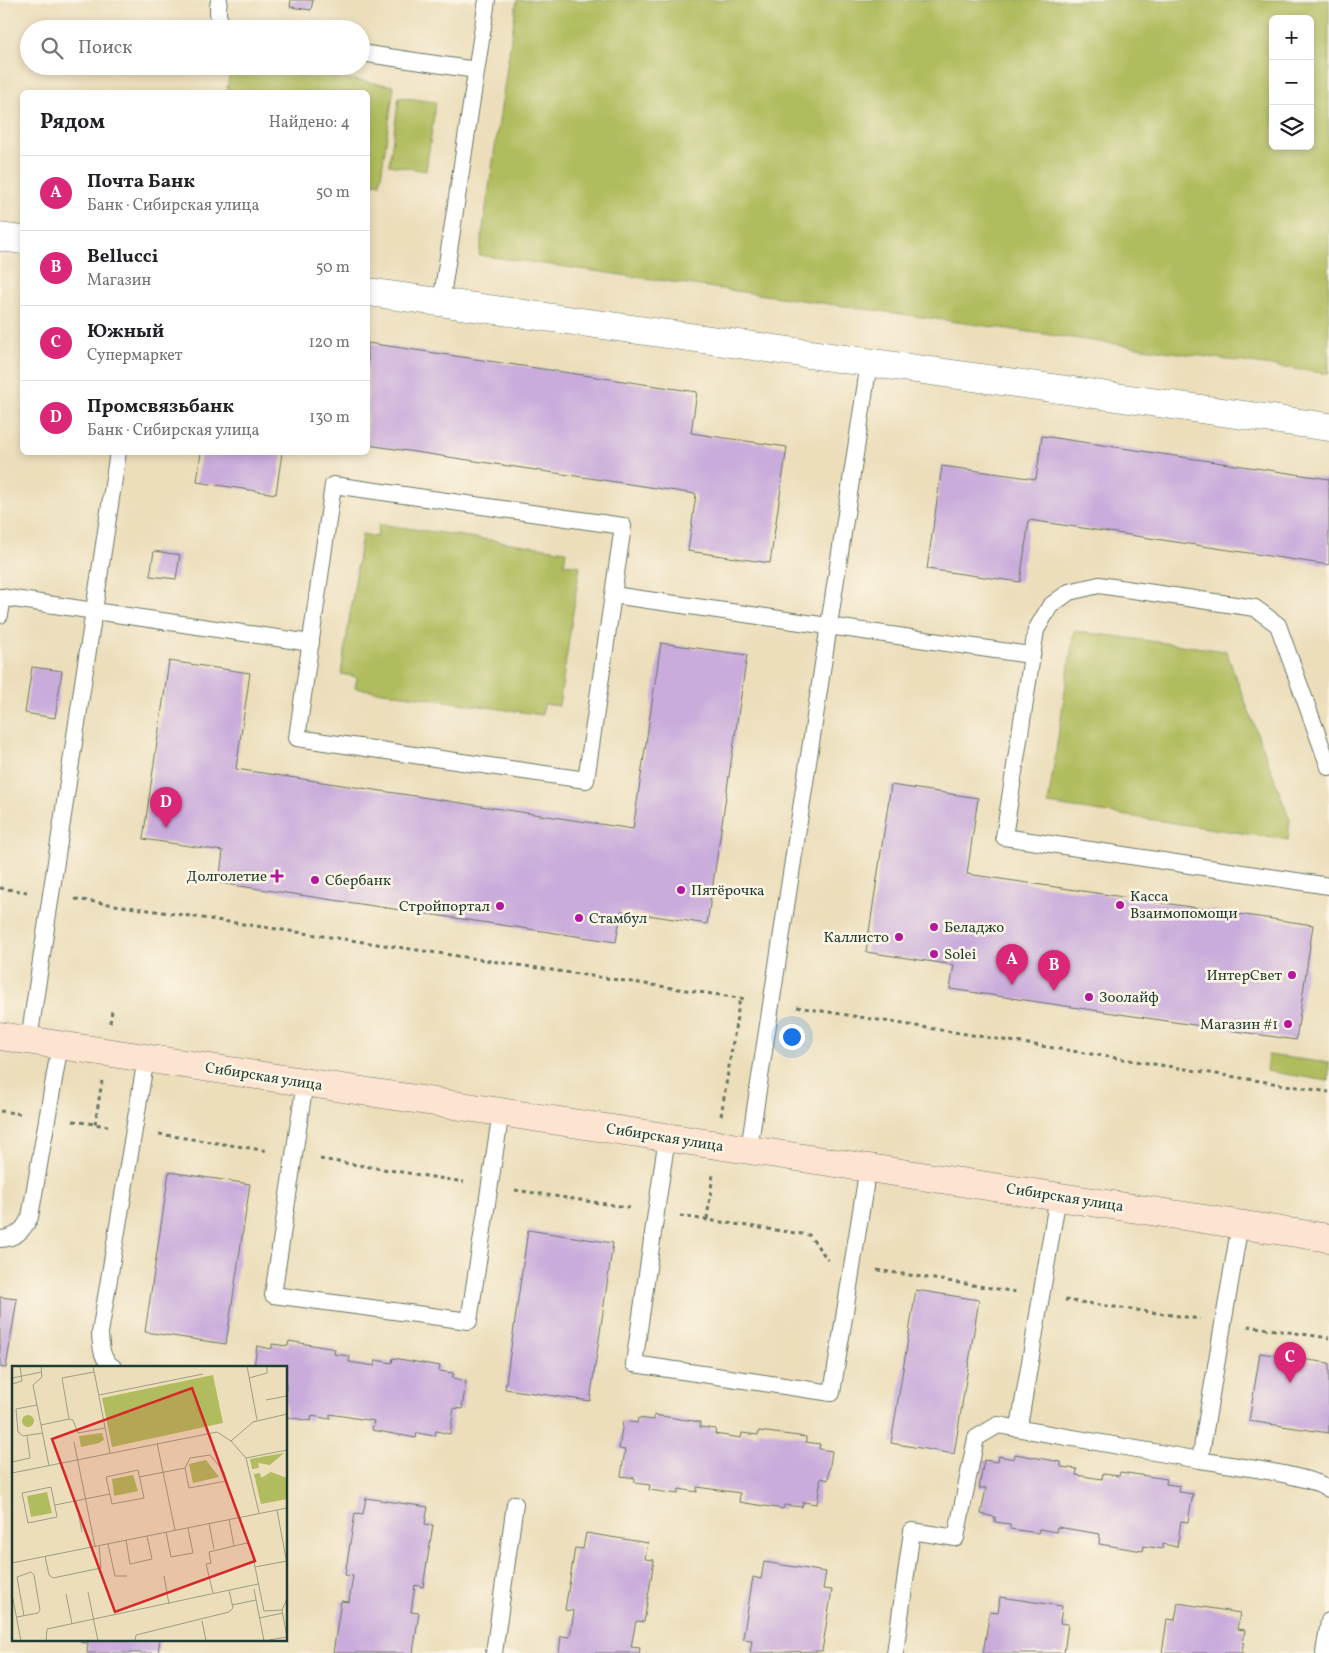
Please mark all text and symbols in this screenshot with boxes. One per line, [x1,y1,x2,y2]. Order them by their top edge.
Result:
map controls [1269,15,1314,150]
button: + [1269,15,1314,60]
search box [20,20,370,75]
icon: search [38,34,66,62]
text: Поиск [78,35,132,61]
button: − [1269,60,1314,105]
button: layers [1269,105,1314,150]
text: Рядом [40,108,105,137]
text: Найдено: 4 [269,112,350,134]
text: Почта Банк [87,169,195,195]
text: A [50,182,62,204]
text: 50 m [316,182,350,204]
text: Банк · Сибирская улица [87,195,259,217]
text: Bellucci [87,244,158,270]
text: B [51,257,61,279]
text: 50 m [316,257,350,279]
text: Магазин [87,270,151,292]
text: Южный [87,319,164,345]
text: C [51,332,61,354]
text: 120 m [308,332,350,354]
text: Супермаркет [87,345,183,367]
text: Промсвязьбанк [87,394,234,420]
text: D [50,407,62,429]
text: 130 m [309,407,350,429]
text: Банк · Сибирская улица [87,420,259,442]
pin: D [150,787,182,828]
place label: Долголетие [187,867,267,888]
marker: Долголетие [271,870,283,882]
place label: Сбербанк [325,871,391,892]
marker: Сбербанк [309,874,321,886]
place label: Пятёрочка [691,881,765,902]
marker: Пятёрочка [675,884,687,896]
place label: Касса Взаимопомощи [1130,887,1238,925]
place label: Стройпортал [399,897,490,918]
marker: Касса Взаимопомощи [1114,899,1126,911]
marker: Стройпортал [494,900,506,912]
place label: Стамбул [589,909,647,930]
marker: Стамбул [573,912,585,924]
place label: Беладжо [944,918,1004,939]
marker: Беладжо [928,921,940,933]
place label: Каллисто [824,928,889,949]
marker: Каллисто [893,931,905,943]
pin: A [996,944,1028,985]
place label: Solei [944,945,976,966]
marker: Solei [928,948,940,960]
pin: B [1038,950,1070,991]
place label: ИнтерСвет [1206,966,1282,987]
marker: ИнтерСвет [1286,969,1298,981]
place label: Зоолайф [1099,988,1159,1009]
marker: Зоолайф [1083,991,1095,1003]
place label: Магазин #1 [1200,1015,1278,1036]
marker: Магазин #1 [1282,1018,1294,1030]
your location [779,1024,805,1050]
street label: Сибирская улица [203,1058,324,1097]
street label: Сибирская улица [604,1119,725,1158]
street label: Сибирская улица [1004,1179,1125,1218]
pin: C [1274,1342,1306,1383]
inset map [12,1366,288,1640]

